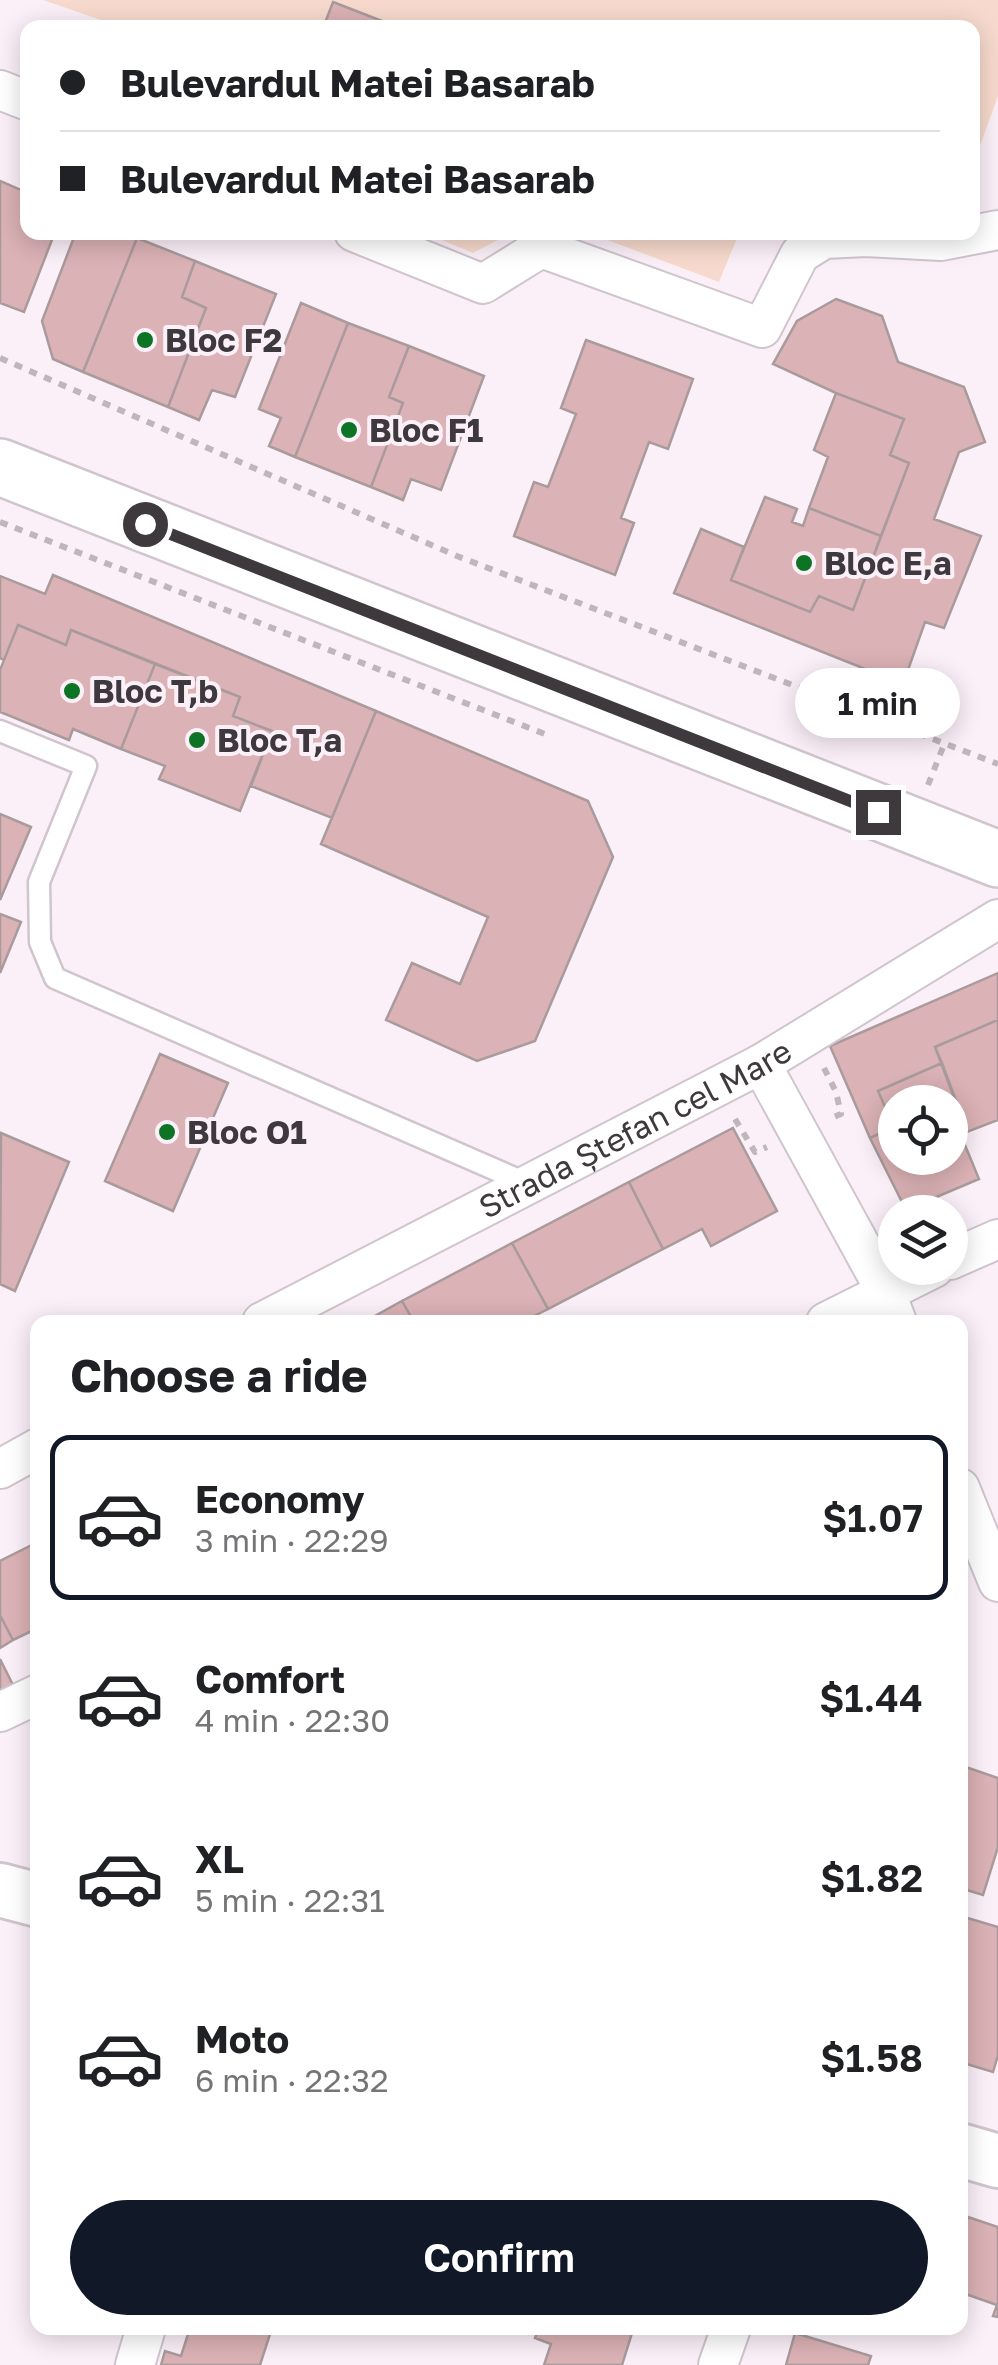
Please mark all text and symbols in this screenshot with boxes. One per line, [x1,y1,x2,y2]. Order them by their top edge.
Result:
text: Bulevardul Matei Basarab [120,60,595,105]
text: Bulevardul Matei Basarab [120,156,595,201]
place label: Bloc F2 [165,321,282,359]
marker: Bloc F2 [134,329,156,351]
place label: Bloc F1 [369,411,483,449]
marker: Bloc F1 [338,419,360,441]
route start [123,502,168,547]
place label: Bloc E,a [824,544,952,582]
marker: Bloc E,a [793,552,815,574]
callout: 1 min [796,667,960,737]
place label: Bloc T,b [92,672,218,710]
marker: Bloc T,b [61,680,83,702]
text: 1 min [837,684,918,722]
place label: Bloc T,a [217,721,342,759]
marker: Bloc T,a [186,729,208,751]
route end [856,790,901,835]
street label: Strada Ștefan cel Mare [472,1031,798,1226]
map controls [878,1085,968,1285]
button: locate [878,1085,968,1175]
place label: Bloc O1 [187,1113,307,1151]
marker: Bloc O1 [156,1121,178,1143]
button: layers [878,1195,968,1285]
text: Choose a ride [70,1348,368,1402]
icon: car [75,1473,165,1563]
text: Economy [195,1476,364,1521]
text: $1.07 [822,1495,923,1540]
text: 3 min · 22:29 [195,1521,389,1559]
icon: car [75,1653,165,1743]
text: Comfort [195,1656,345,1701]
text: $1.44 [819,1675,923,1720]
text: 4 min · 22:30 [195,1701,390,1739]
icon: car [75,1833,165,1923]
text: XL [195,1836,244,1881]
text: $1.82 [820,1855,923,1900]
text: 5 min · 22:31 [195,1881,385,1919]
icon: car [75,2013,165,2103]
text: Moto [195,2016,289,2061]
text: $1.58 [820,2035,923,2080]
text: 6 min · 22:32 [195,2061,389,2099]
button: Confirm [70,2200,928,2315]

